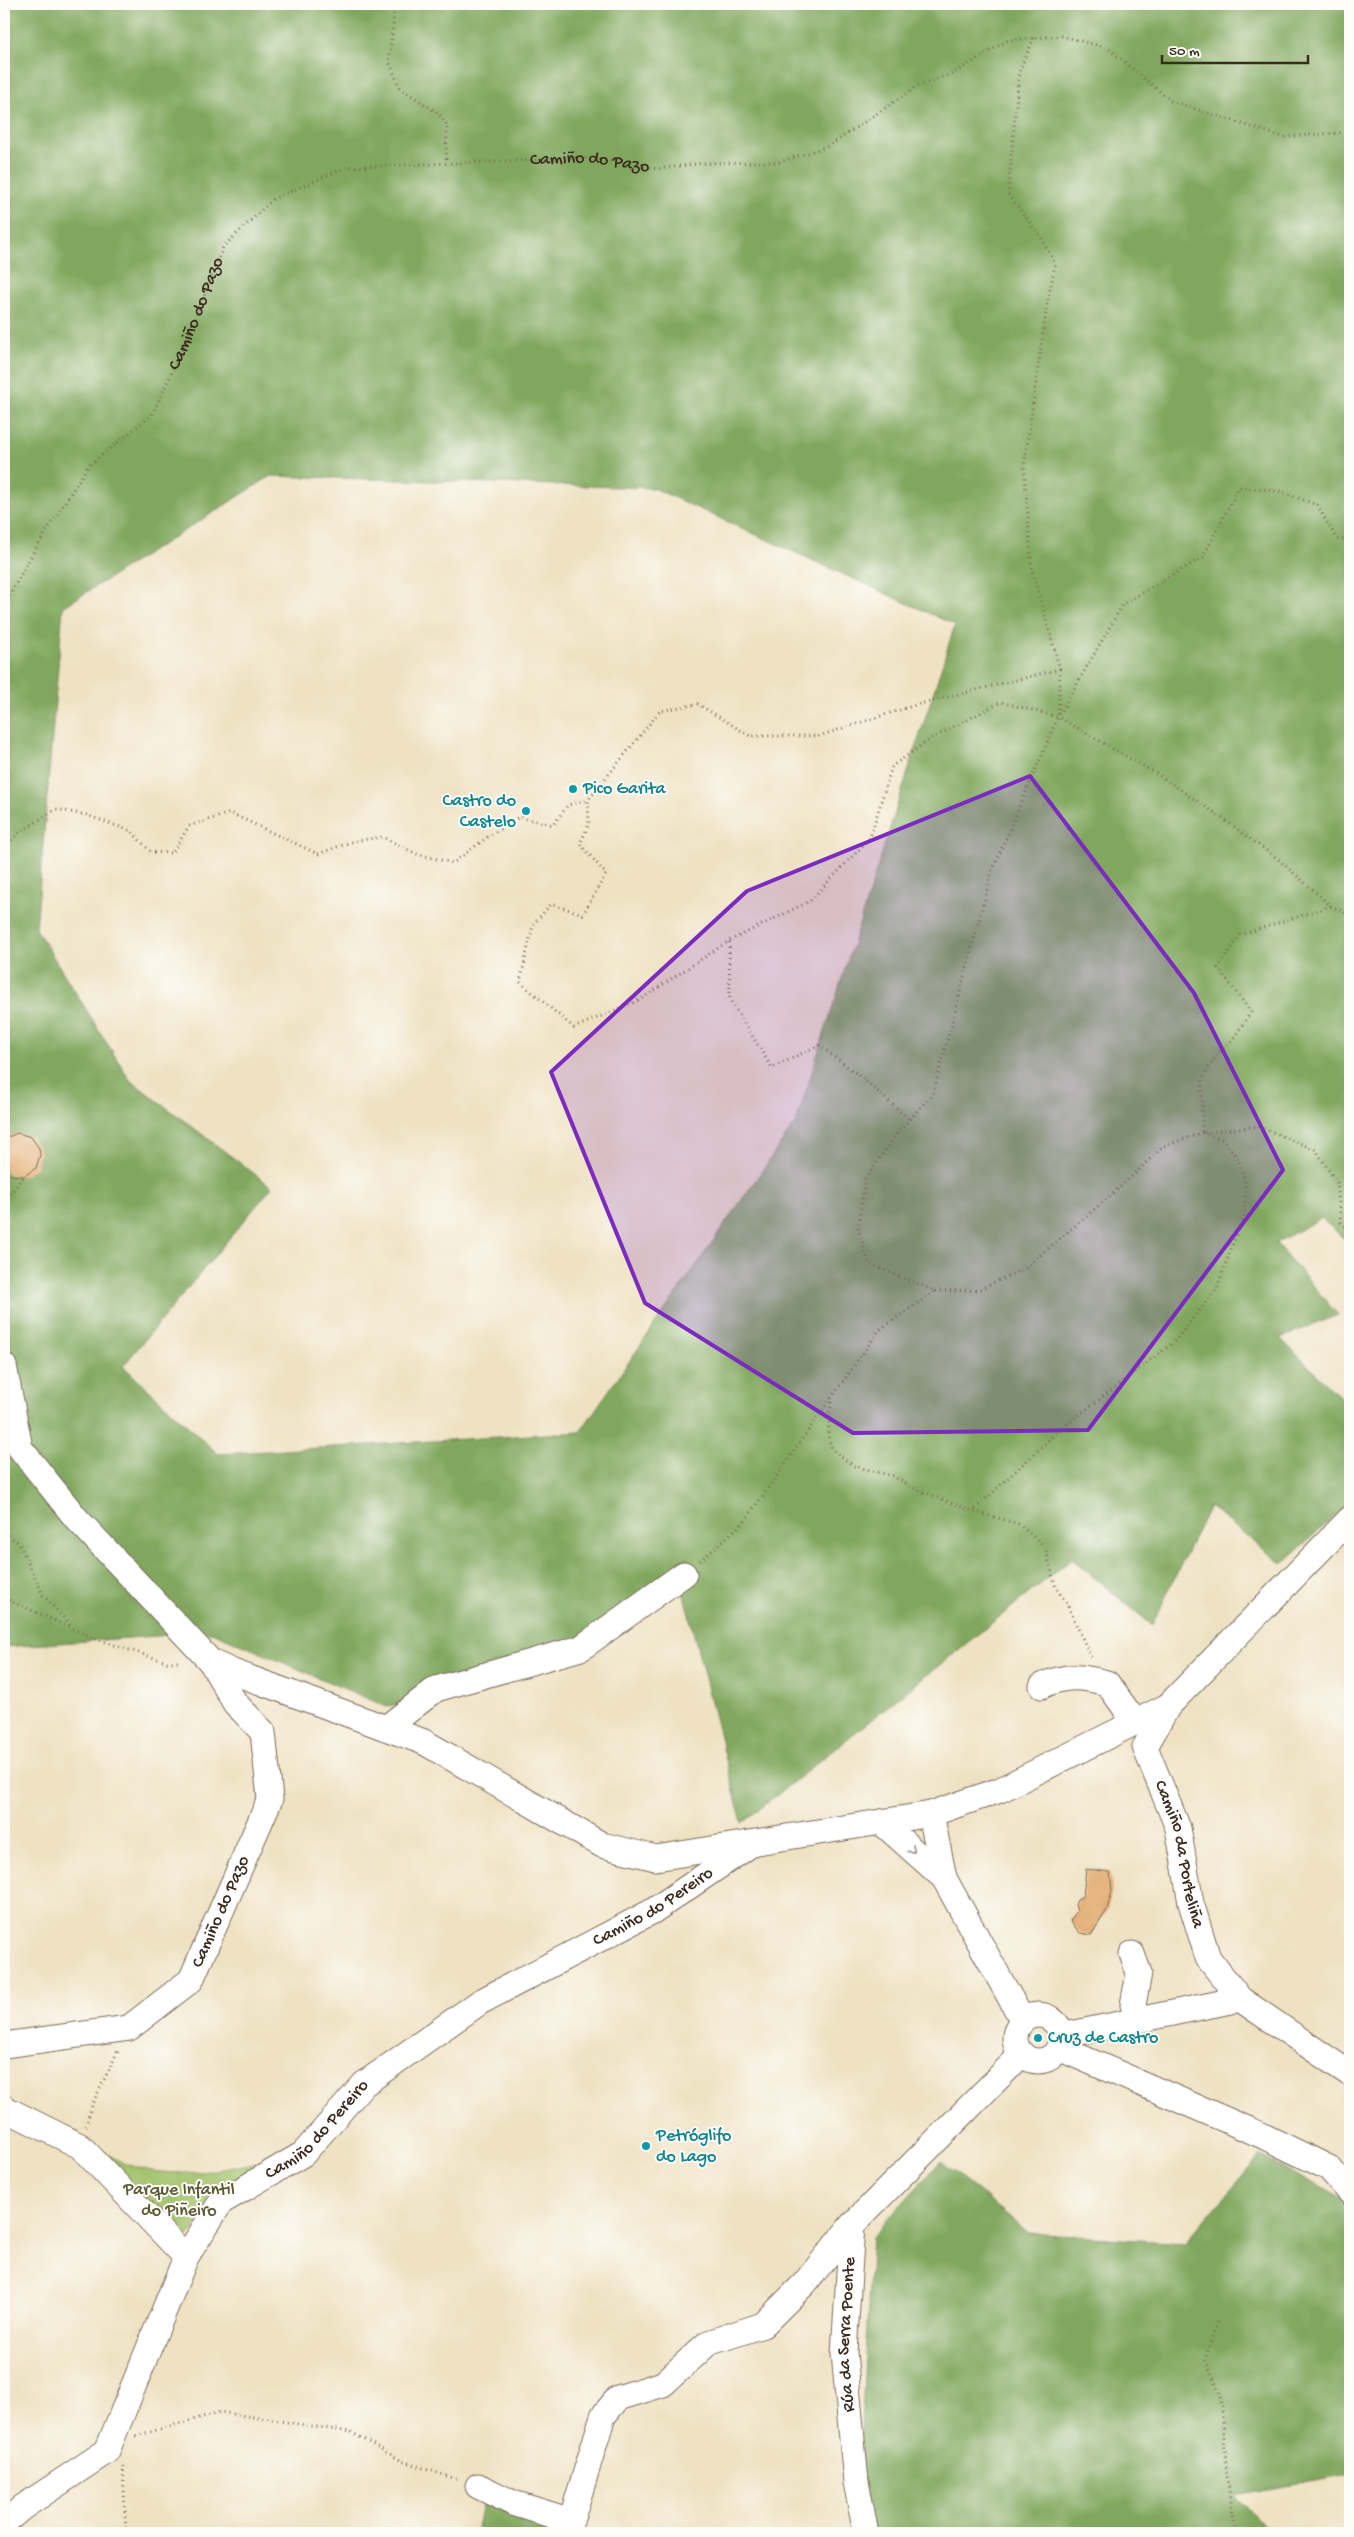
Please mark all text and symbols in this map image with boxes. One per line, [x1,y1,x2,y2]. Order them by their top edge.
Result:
scale bar [1162,32,1308,64]
text: 50 m [1169,43,1200,61]
street label: Camiño do Pazo [530,147,651,178]
street label: Camiño do Pazo [164,254,229,374]
place label: Pico Garita [582,779,667,800]
marker: Pico Garita [567,783,579,795]
place label: Castro do Castelo [442,791,516,833]
marker: Castro do Castelo [520,805,532,817]
street label: Camiño da Porteliña [1149,1777,1209,1931]
one-way arrow [907,1844,916,1853]
street label: Camiño do Pazo [187,1853,254,1971]
street label: Camiño do Pereiro [589,1862,717,1951]
place label: Cruz de Castro [1048,2028,1158,2049]
marker: Cruz de Castro [1032,2032,1044,2044]
street label: Camiño do Pereiro [261,2075,373,2184]
place label: Petróglifo do Lago [655,2126,731,2168]
marker: Petróglifo do Lago [640,2140,652,2152]
park label: Parque Infantil do Piñeiro [122,2180,235,2222]
street label: Rúa da Serra Poente [833,2256,861,2413]

